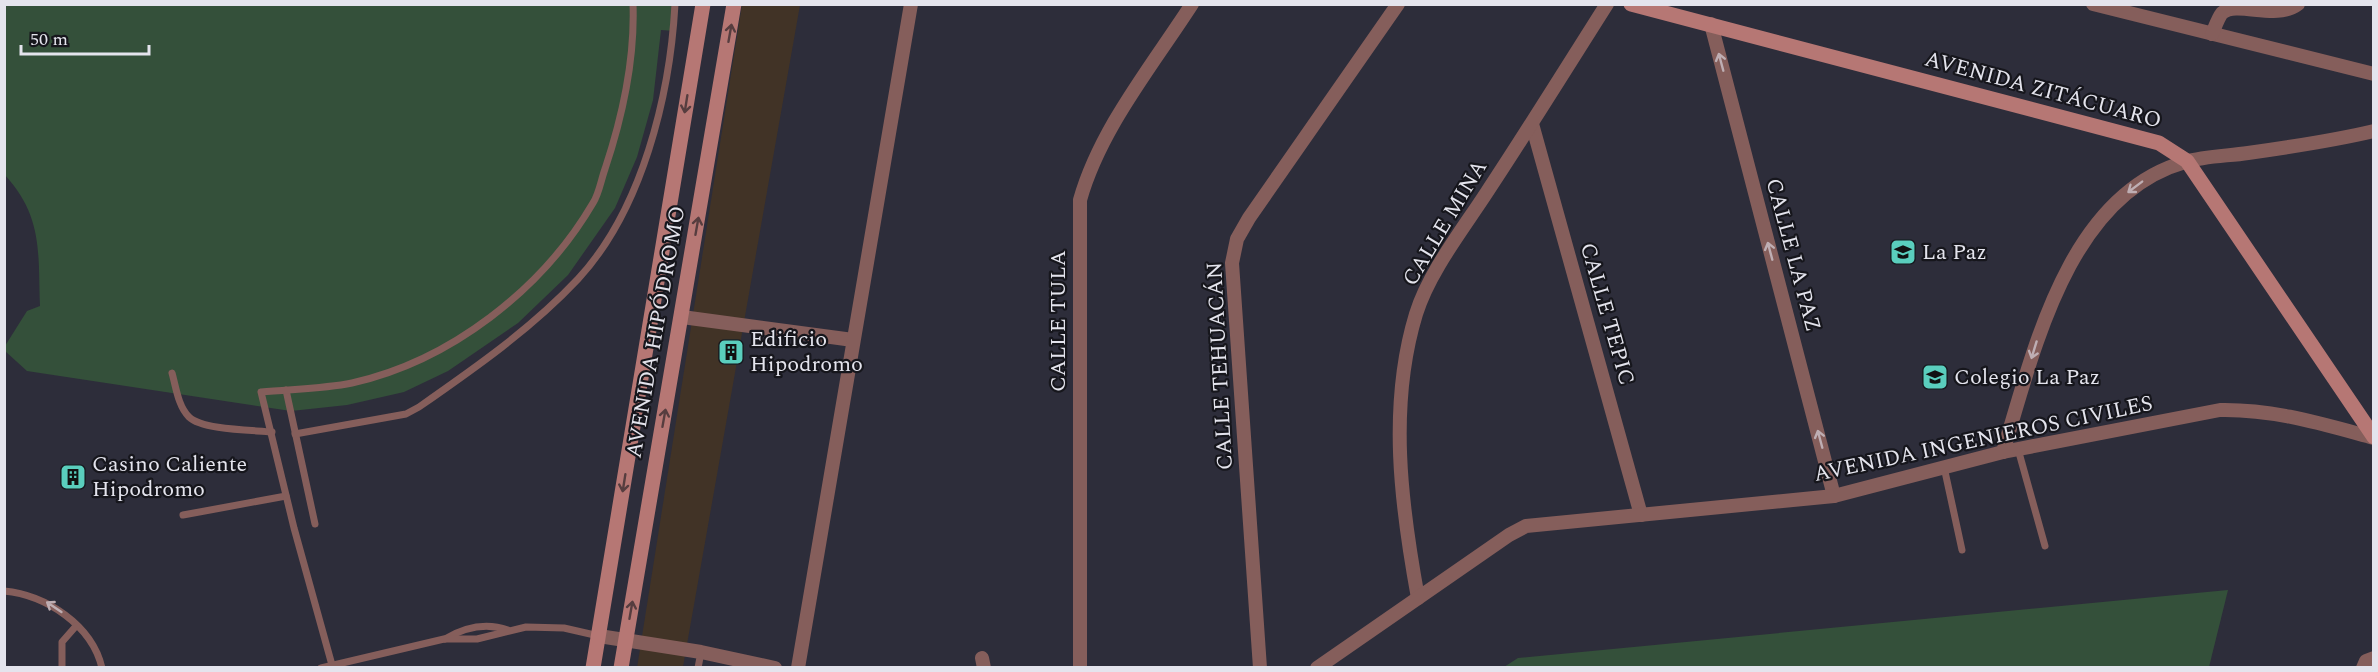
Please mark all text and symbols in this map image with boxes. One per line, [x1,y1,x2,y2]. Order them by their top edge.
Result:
scale bar [21,18,148,56]
one-way arrow [724,24,735,44]
text: 50 m [30,26,68,53]
street label: AVENIDA ZITÁCUARO [1921,43,2165,137]
one-way arrow [1715,53,1727,72]
one-way arrow [680,93,691,113]
street label: CALLE MINA [1394,153,1496,293]
street label: CALLE LA PAZ [1757,175,1829,335]
one-way arrow [2128,181,2144,193]
street label: AVENIDA HIPÓDROMO [618,203,694,461]
one-way arrow [692,216,703,236]
place label: La Paz [1922,236,1987,269]
school or university icon: La Paz [1888,237,1918,267]
street label: CALLE TEPIC [1571,239,1643,389]
one-way arrow [1764,241,1776,260]
street label: CALLE TULA [1042,250,1075,392]
street label: CALLE TEHUACÁN [1198,261,1242,471]
place label: Edificio Hipodromo [750,323,863,381]
building icon: Edificio Hipodromo [716,337,746,367]
one-way arrow [2028,340,2039,359]
place label: Colegio La Paz [1954,361,2100,394]
school or university icon: Colegio La Paz [1920,362,1950,392]
street label: AVENIDA INGENIEROS CIVILES [1810,387,2156,491]
one-way arrow [659,408,670,428]
one-way arrow [1813,430,1825,449]
place label: Casino Caliente Hipodromo [92,448,247,506]
building icon: Casino Caliente Hipodromo [58,462,88,492]
one-way arrow [618,472,629,492]
one-way arrow [46,601,62,613]
one-way arrow [626,601,637,620]

